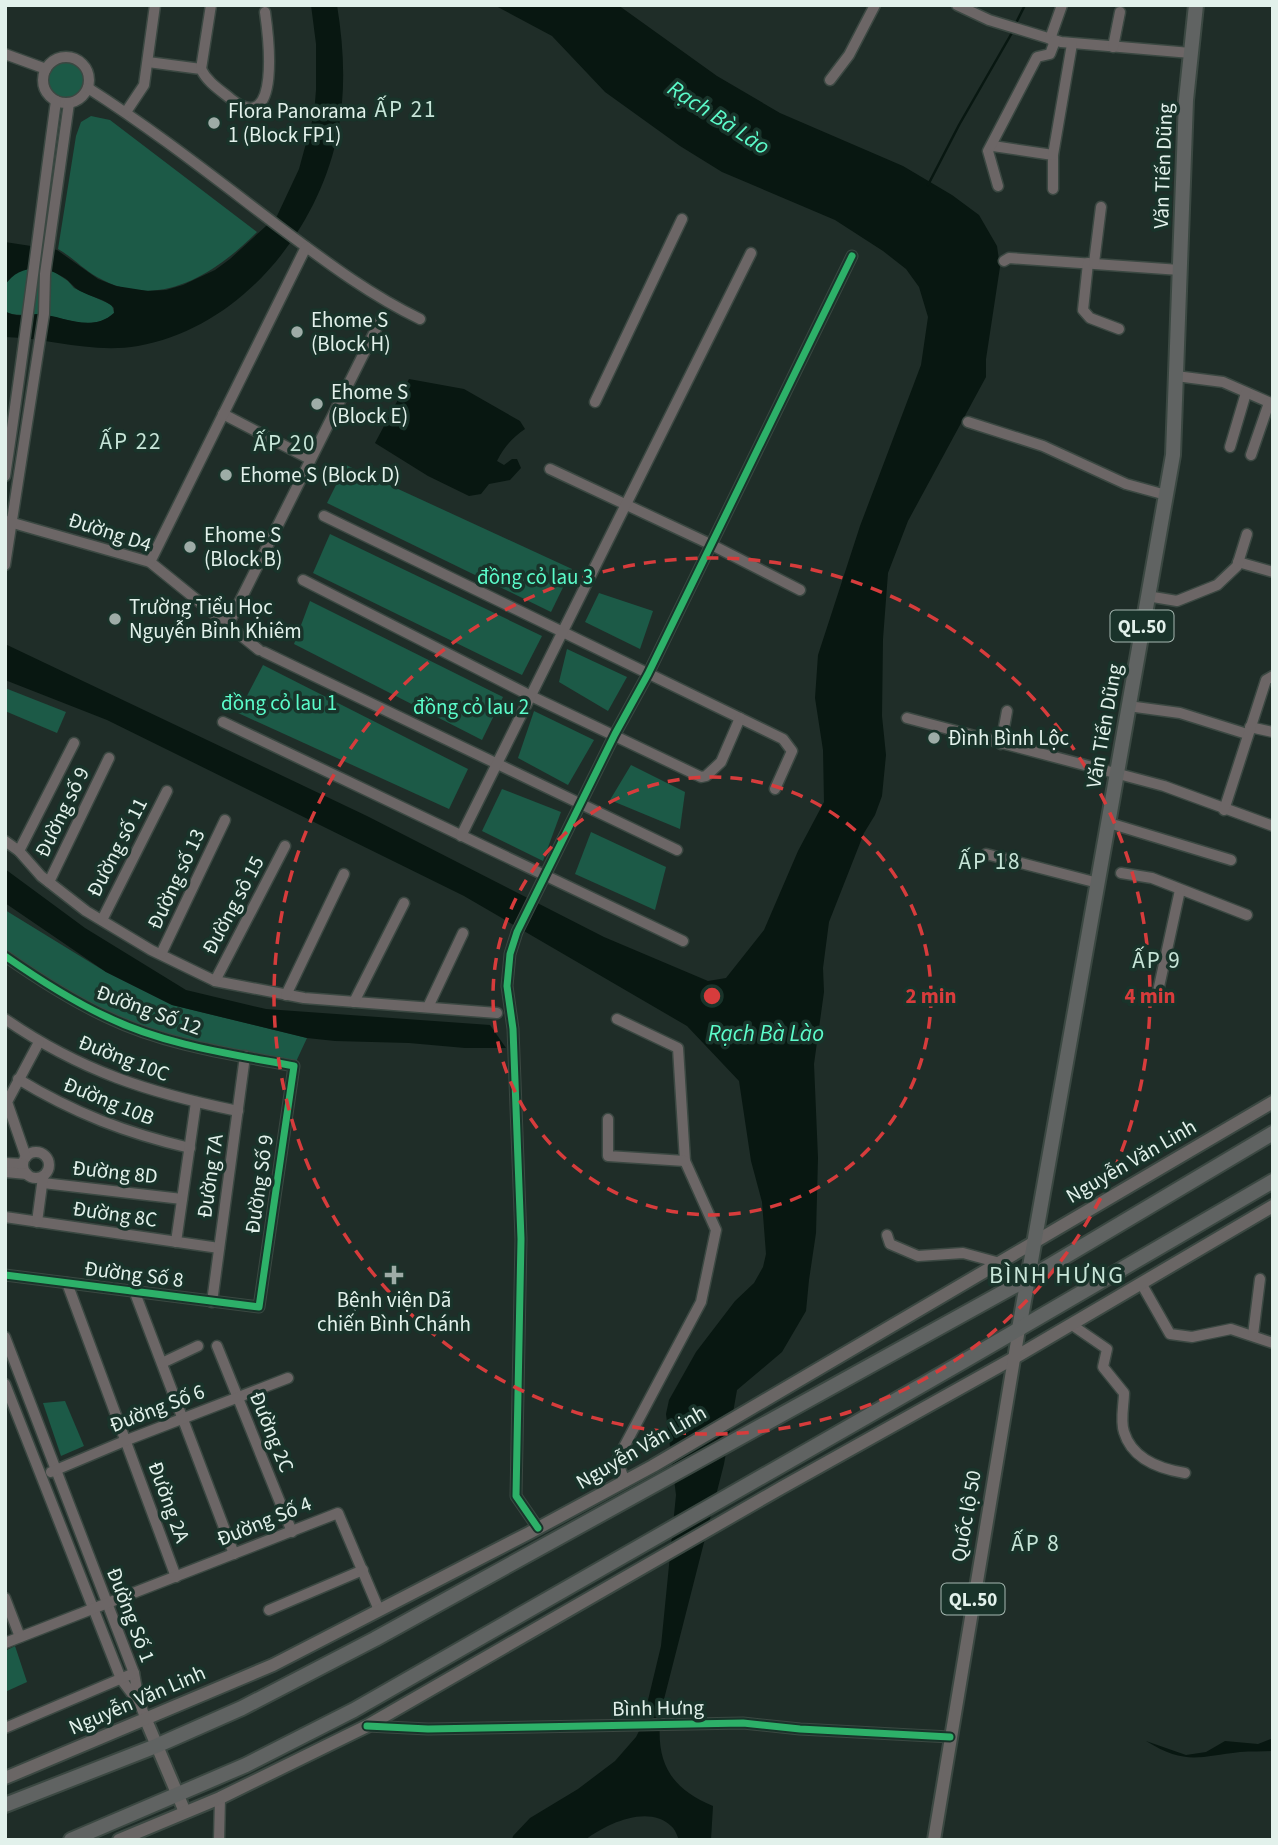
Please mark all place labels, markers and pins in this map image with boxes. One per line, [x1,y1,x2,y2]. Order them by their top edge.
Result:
place label: Flora Panorama 1 (Block FP1) [228,96,367,150]
marker: Flora Panorama 1 (Block FP1) [206,115,222,131]
place label: Ehome S (Block H) [311,305,391,359]
marker: Ehome S (Block H) [289,324,305,340]
place label: Ehome S (Block E) [331,377,408,431]
marker: Ehome S (Block E) [309,396,325,412]
place label: Ehome S (Block D) [240,460,400,490]
marker: Ehome S (Block D) [218,467,234,483]
place label: Ehome S (Block B) [204,520,282,574]
marker: Ehome S (Block B) [182,539,198,555]
place label: Trường Tiểu Học Nguyễn Bỉnh Khiêm [129,592,302,646]
marker: Trường Tiểu Học Nguyễn Bỉnh Khiêm [107,611,123,627]
place label: Đình Bình Lộc [948,723,1070,753]
marker: Đình Bình Lộc [926,730,942,746]
centre of rings [700,984,724,1008]
marker: Bệnh viện Dã chiến Bình Chánh [384,1265,404,1285]
place label: Bệnh viện Dã chiến Bình Chánh [317,1285,471,1339]

